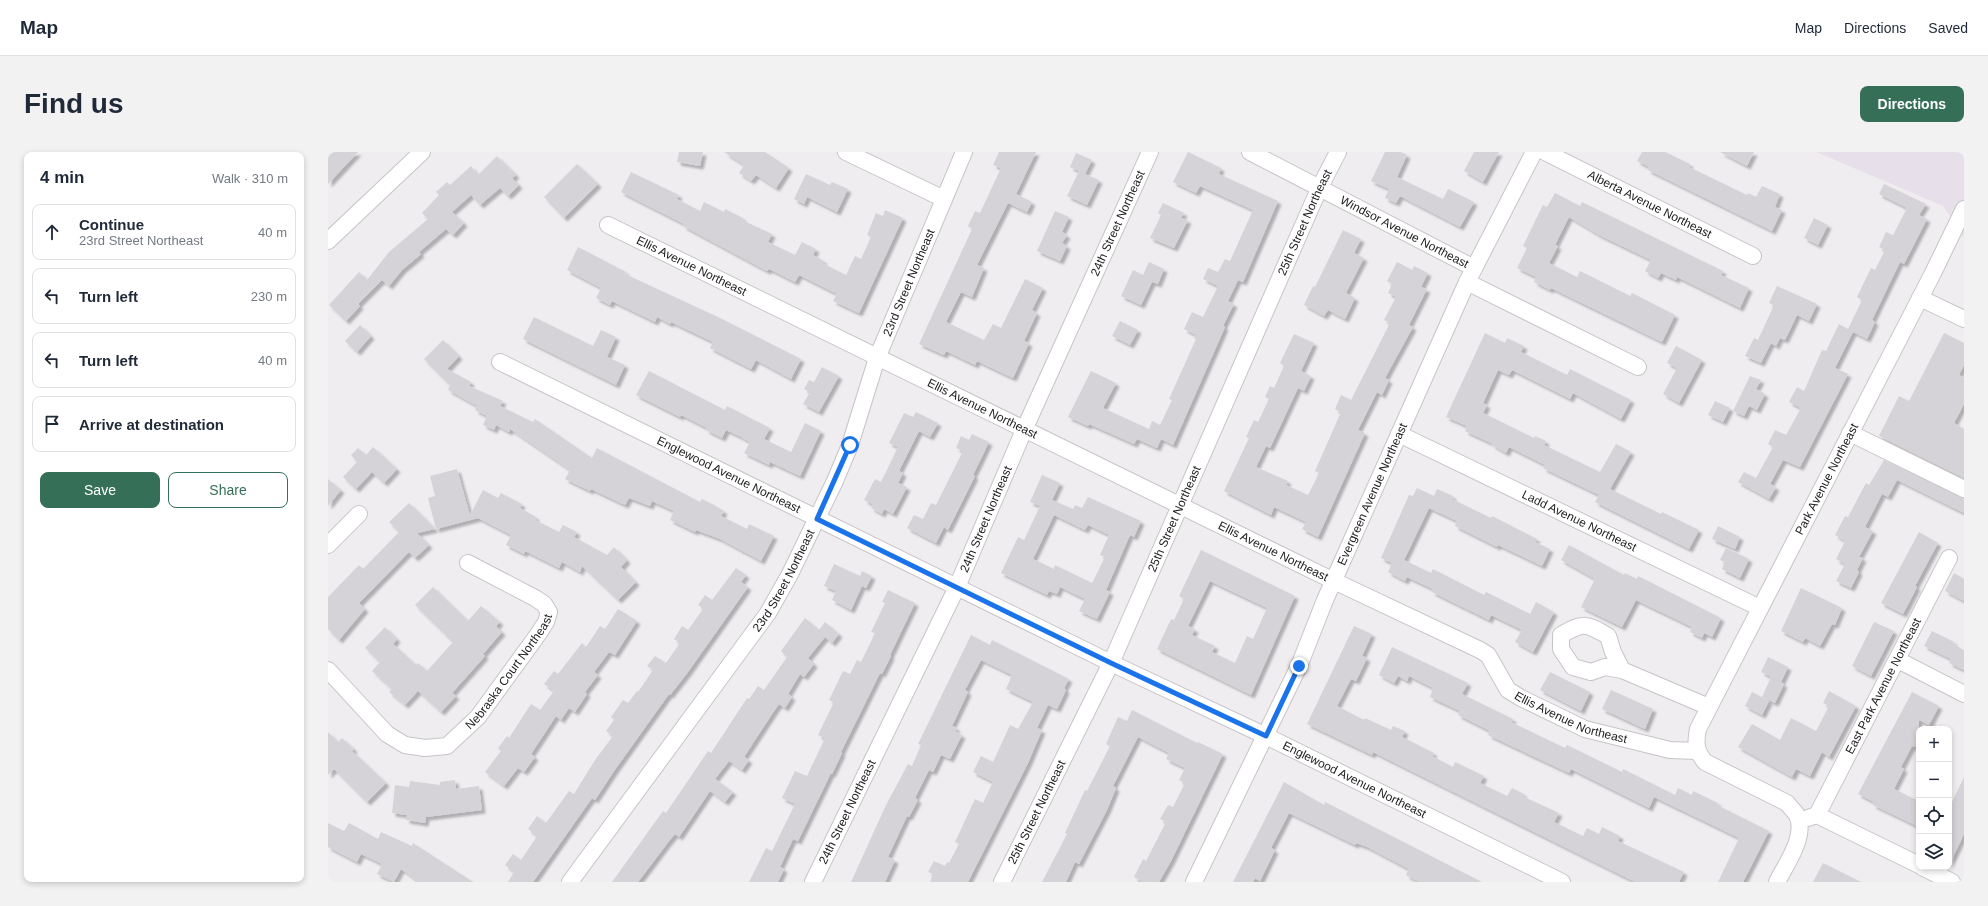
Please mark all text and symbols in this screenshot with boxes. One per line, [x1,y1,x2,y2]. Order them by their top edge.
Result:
text: Map [20,17,58,38]
text: Map [1795,20,1822,36]
text: Directions [1844,20,1906,36]
text: Saved [1928,20,1968,36]
button: Directions [1860,86,1964,122]
text: Find us [24,88,124,119]
street label: 25th Street Northeast [1275,167,1335,277]
street label: Alberta Avenue Northeast [1585,167,1715,241]
text: 4 min [40,168,84,187]
street label: 24th Street Northeast [1088,168,1148,278]
text: Walk · 310 m [212,171,288,186]
street label: Windsor Avenue Northeast [1338,193,1472,271]
text: Continue [79,216,144,233]
icon: ahead [41,221,63,243]
text: 40 m [258,225,287,240]
street label: 23rd Street Northeast [880,226,938,338]
text: 23rd Street Northeast [79,233,203,248]
street label: Ellis Avenue Northeast [634,233,749,299]
icon: left [41,285,63,307]
text: Turn left [79,288,138,305]
text: 230 m [251,289,287,304]
icon: left [41,349,63,371]
text: Turn left [79,352,138,369]
text: 40 m [258,353,287,368]
street label: Ellis Avenue Northeast [925,376,1040,442]
icon: arrive [41,413,63,435]
text: Arrive at destination [79,416,224,433]
street label: Evergreen Avenue Northeast [1334,420,1410,567]
street label: Park Avenue Northeast [1792,421,1862,537]
street label: Englewood Avenue Northeast [655,433,803,516]
route start [841,436,859,454]
street label: 24th Street Northeast [957,463,1015,574]
street label: 25th Street Northeast [1145,463,1204,574]
button: Save [40,472,160,508]
button: Share [168,472,288,508]
street label: Ladd Avenue Northeast [1520,487,1639,555]
street label: Ellis Avenue Northeast [1216,518,1331,584]
street label: 23rd Street Northeast [750,527,818,634]
street label: Nebraska Court Northeast [462,612,555,732]
street label: East Park Avenue Northeast [1843,615,1924,756]
route end [1290,657,1308,675]
street label: Ellis Avenue Northeast [1512,689,1629,746]
map controls [1916,726,1952,870]
button: + [1916,726,1952,762]
street label: Englewood Avenue Northeast [1280,738,1429,821]
street label: 24th Street Northeast [816,757,879,866]
street label: 25th Street Northeast [1005,757,1069,866]
button: − [1916,762,1952,798]
button: locate [1916,798,1952,834]
button: layers [1916,834,1952,870]

